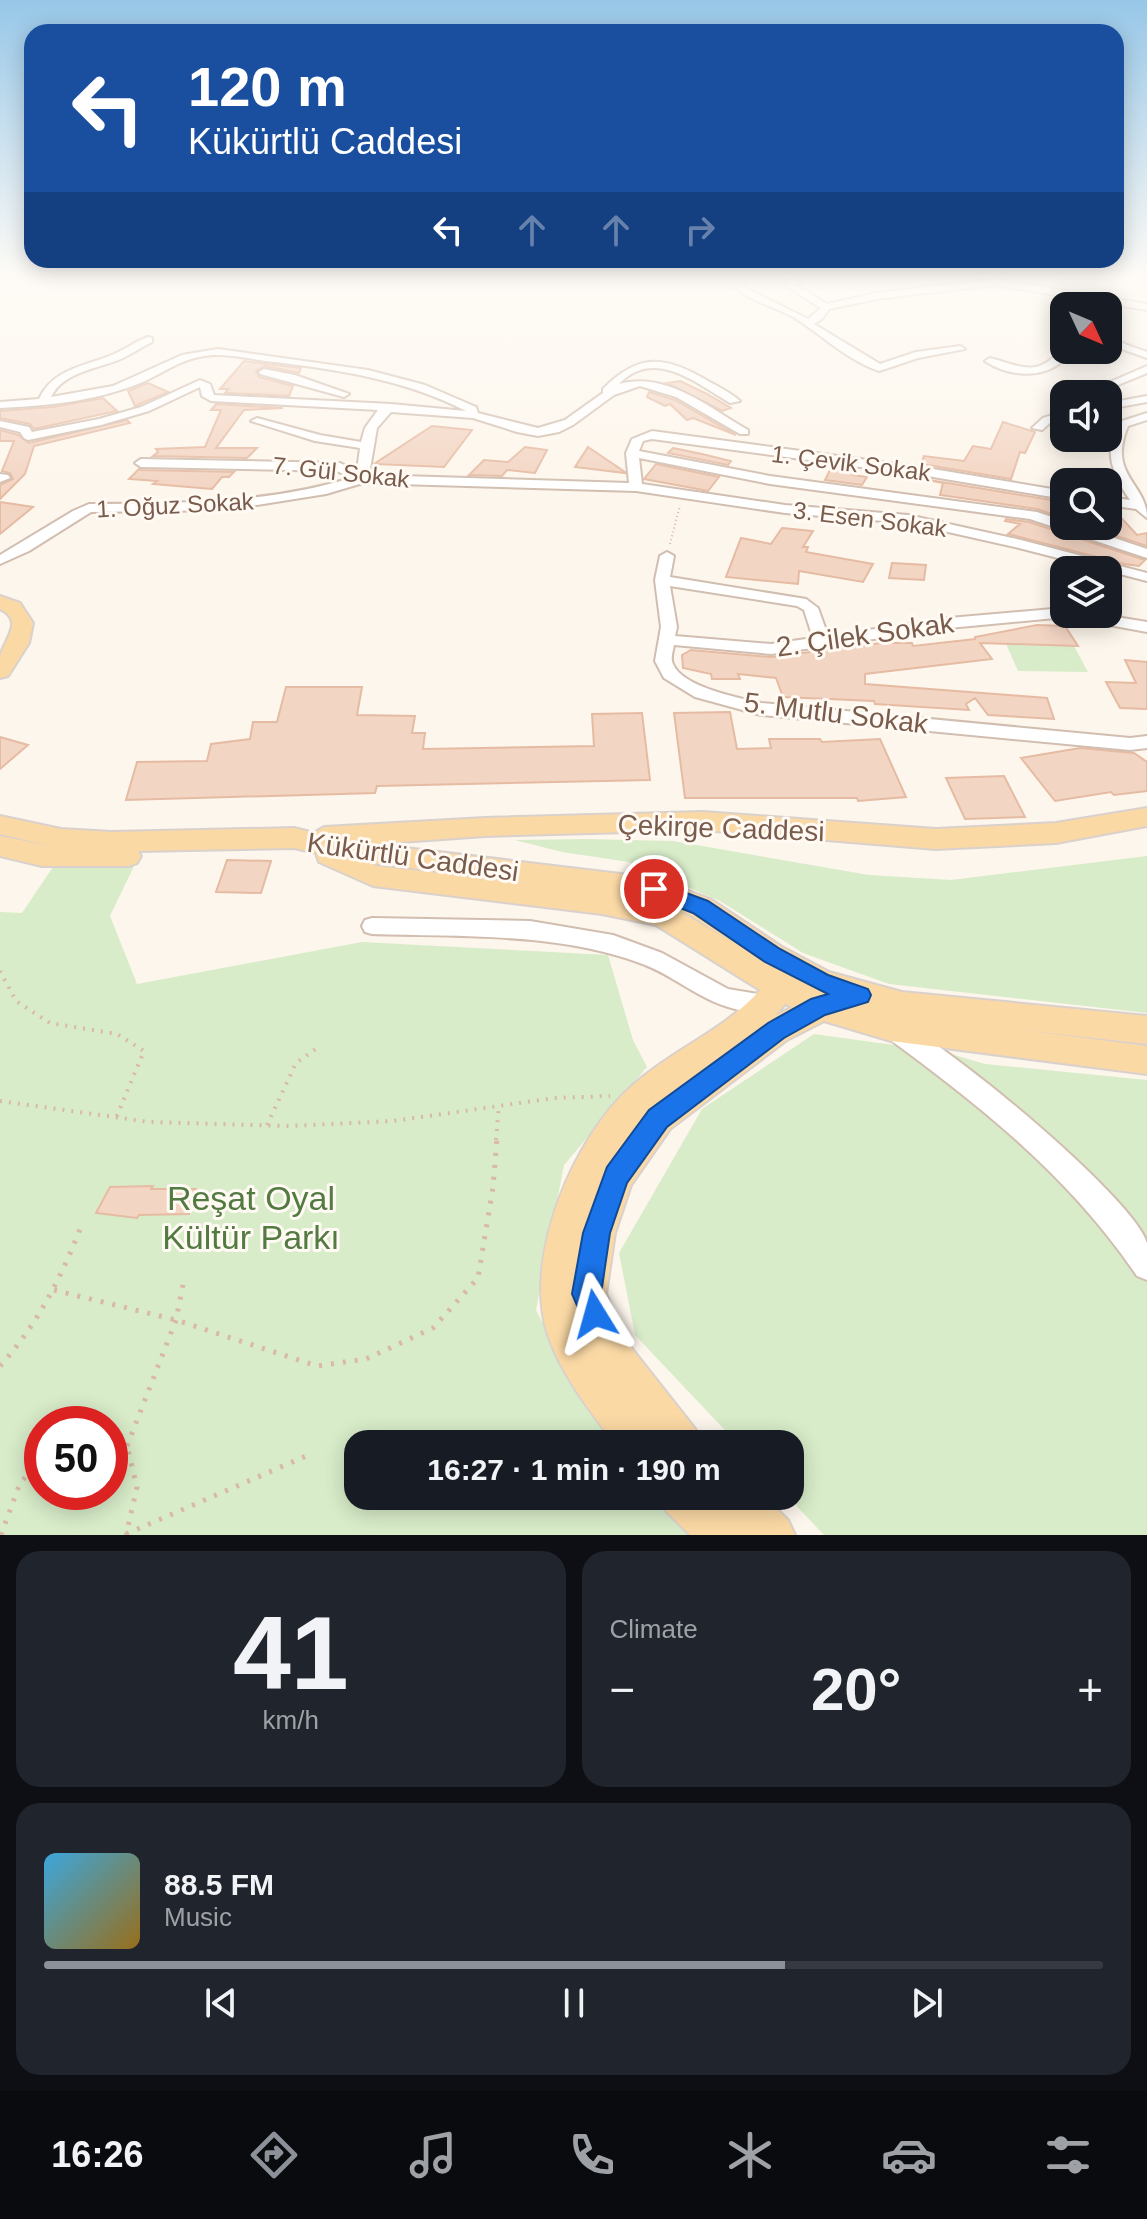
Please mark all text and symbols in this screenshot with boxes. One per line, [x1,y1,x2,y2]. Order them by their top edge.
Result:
text: 120 m [188,55,347,118]
icon: left [56,56,160,160]
text: Kükürtlü Caddesi [188,121,462,162]
icon: left [426,208,470,252]
icon: ahead [510,208,554,252]
icon: ahead [594,208,638,252]
icon: right [678,208,722,252]
north arrow [1050,292,1122,364]
map controls [1050,292,1122,628]
button: sound [1050,380,1122,452]
street label: 1. Çevik Sokak [770,440,933,486]
street label: 7. Gül Sokak [271,451,412,493]
button: search [1050,468,1122,540]
street label: 1. Oğuz Sokak [96,487,255,523]
street label: 3. Esen Sokak [792,496,949,542]
button: layers [1050,556,1122,628]
street label: 2. Çilek Sokak [774,607,957,663]
street label: 5. Mutlu Sokak [742,686,931,740]
street label: Çekirge Caddesi [617,809,825,847]
street label: Kükürtlü Caddesi [305,827,521,887]
pin [620,855,688,923]
icon: arrive [632,867,676,911]
park label: Reşat Oyal Kültür Parkı [162,1179,340,1256]
position arrow [553,1272,637,1356]
speed limit sign: 50 [24,1406,128,1510]
text: 16:27 · 1 min · 190 m [427,1453,721,1486]
text: 41 [233,1595,349,1711]
text: Climate [610,1614,698,1644]
text: 20° [811,1656,902,1723]
text: − [610,1665,635,1714]
text: + [1077,1665,1103,1714]
text: km/h [263,1705,319,1735]
text: 88.5 FM [164,1868,274,1901]
text: Music [164,1902,232,1932]
icon: previous [199,1981,243,2025]
icon: pause [552,1981,596,2025]
icon: next [905,1981,949,2025]
icon: directions [246,2127,302,2183]
icon: music [405,2127,461,2183]
icon: phone [564,2127,620,2183]
icon: climate [722,2127,778,2183]
icon: car [881,2127,937,2183]
icon: filters [1040,2127,1096,2183]
text: 16:26 [51,2134,143,2175]

